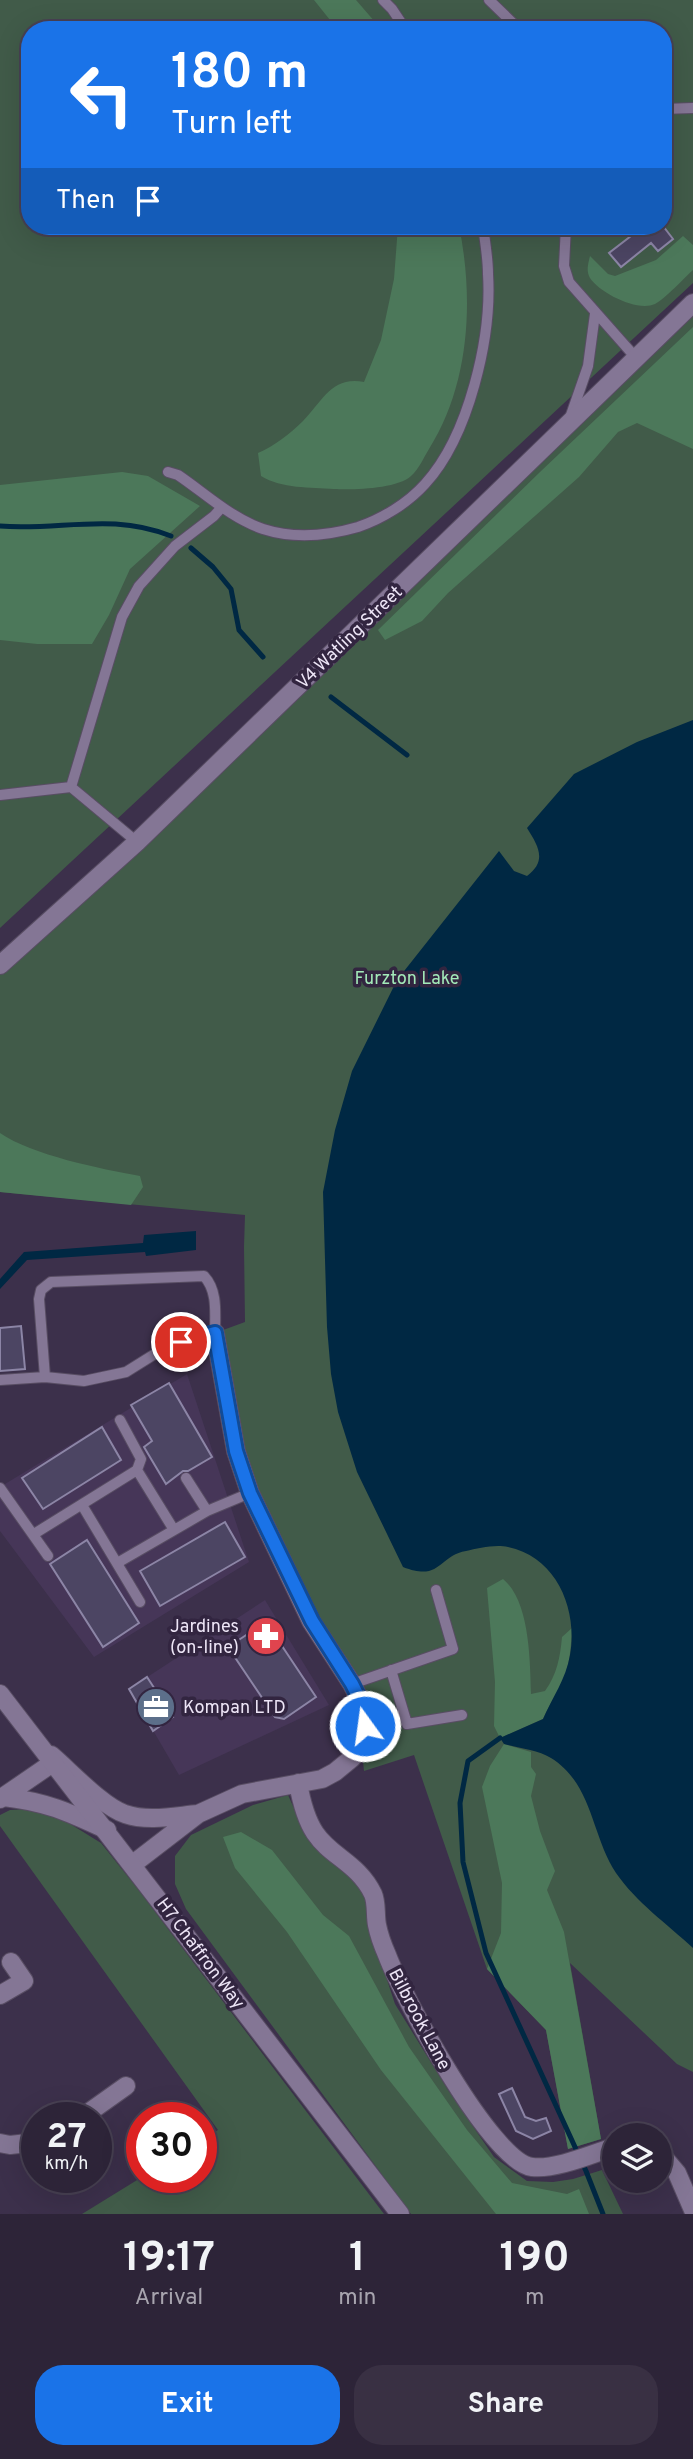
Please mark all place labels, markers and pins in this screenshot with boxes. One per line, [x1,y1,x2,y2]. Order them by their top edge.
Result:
pin [151,1312,211,1372]
pharmacy icon: Jardines (on-line) [245,1615,287,1657]
place label: Jardines (on-line) [170,1616,239,1660]
office icon: Kompan LTD [135,1686,177,1728]
place label: Kompan LTD [183,1697,286,1720]

